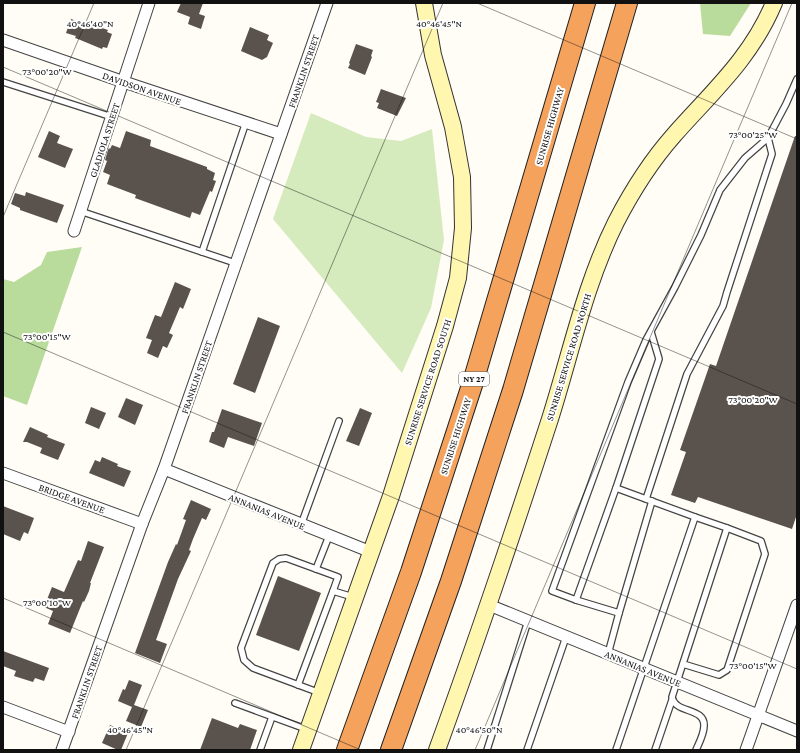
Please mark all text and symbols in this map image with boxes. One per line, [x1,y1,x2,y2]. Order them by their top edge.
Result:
text: 40°46'40"N [66,18,114,29]
text: 40°46'45"N [416,18,463,29]
street label: FRANKLIN STREET [286,33,321,109]
text: 73°00'20"W [22,66,73,77]
street label: DAVIDSON AVENUE [101,70,183,107]
street label: SUNRISE HIGHWAY [533,85,566,166]
street label: GLADIOLA STREET [87,101,122,179]
text: 73°00'25"W [729,129,778,140]
street label: SUNRISE SERVICE ROAD NORTH [544,292,593,422]
street label: SUNRISE SERVICE ROAD SOUTH [402,317,453,447]
text: 73°00'15"W [23,331,71,342]
street label: FRANKLIN STREET [179,339,214,415]
road number: NY 27 [459,372,489,386]
text: 73°00'20"W [728,394,779,405]
street label: SUNRISE HIGHWAY [438,396,473,476]
street label: BRIDGE AVENUE [37,481,107,516]
street label: ANNANIAS AVENUE [227,491,307,532]
text: 73°00'10"W [23,597,72,608]
street label: FRANKLIN STREET [69,644,104,720]
street label: ANNANIAS AVENUE [603,648,683,689]
text: 73°00'15"W [729,660,777,671]
text: 40°46'45"N [107,724,154,735]
text: 40°46'50"N [456,724,503,735]

